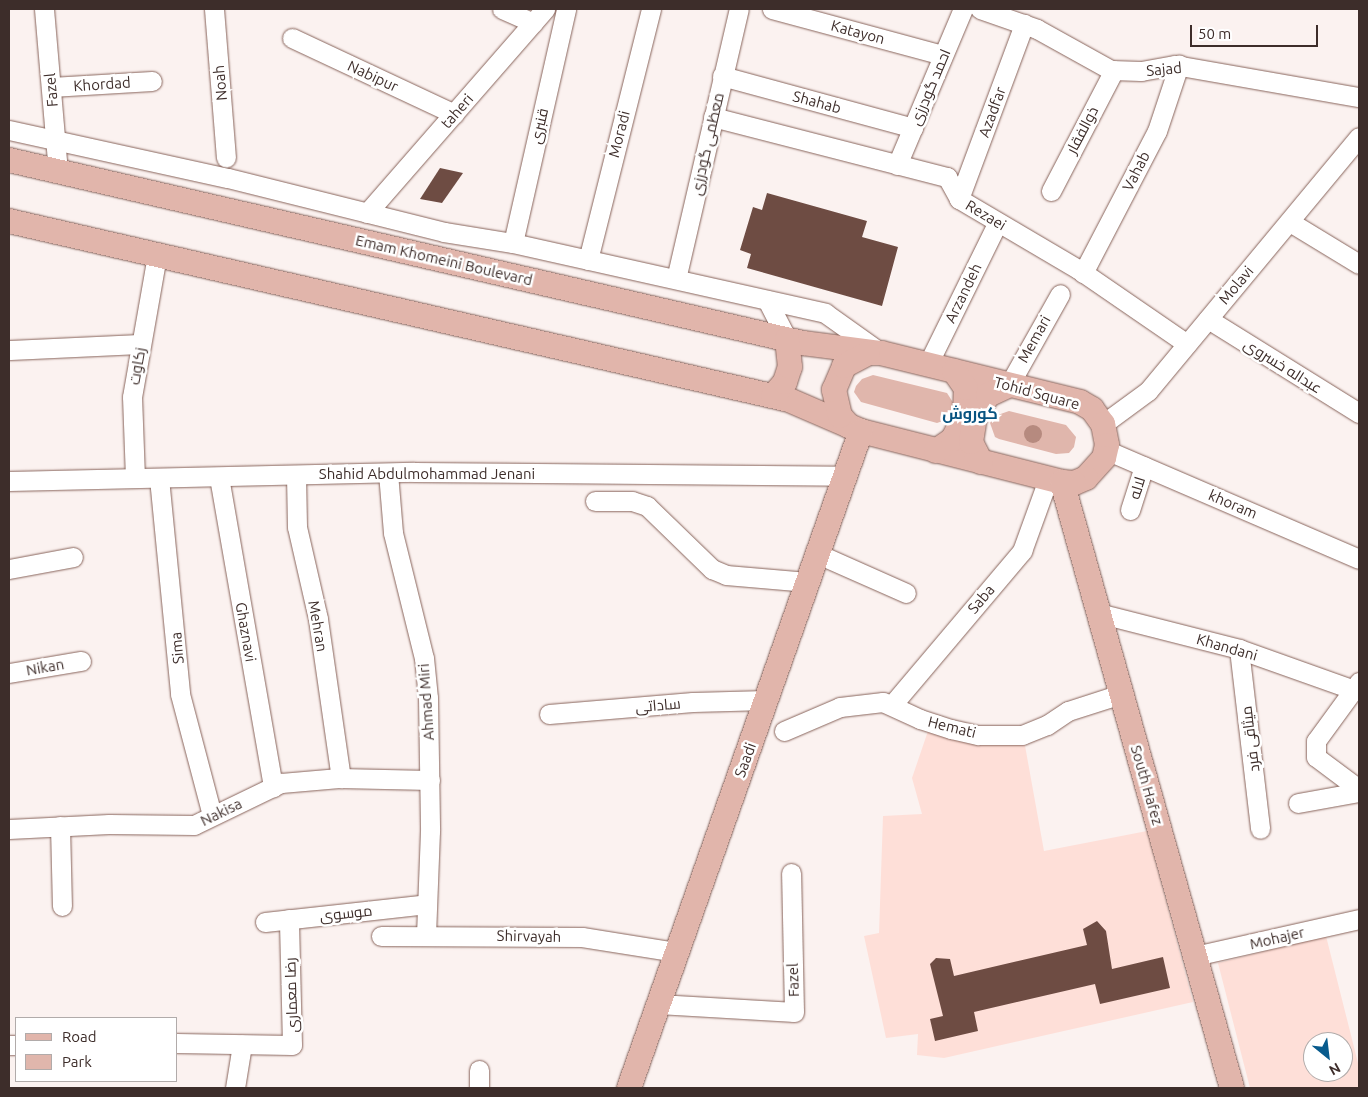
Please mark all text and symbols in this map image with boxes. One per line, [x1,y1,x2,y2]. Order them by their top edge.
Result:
scale bar [1193,15,1320,47]
street label: Katayon [829,16,887,48]
text: 50 m [1198,25,1231,42]
street label: احمد گودرزی [906,46,954,128]
street label: Nabipur [345,56,401,96]
street label: Sajad [1145,58,1183,80]
street label: Noah [209,64,231,102]
street label: Fazel [41,72,61,108]
street label: Khordad [73,73,131,95]
street label: Azadfar [975,84,1009,140]
street label: Shahab [791,87,843,117]
street label: taheri [437,90,477,132]
street label: معظمی گودرزی [686,91,728,197]
street label: ذوالفقار [1062,103,1102,157]
street label: قنبری [526,107,552,145]
street label: Moradi [605,109,633,159]
street label: Vahab [1118,148,1154,194]
street label: Rezaei [962,196,1010,234]
street label: Emam Khomeini Boulevard [354,231,534,289]
street label: Arzandeh [941,260,985,326]
street label: Molavi [1215,262,1257,308]
street label: Memari [1014,312,1054,366]
street label: عبداله خسروی [1241,335,1325,397]
street label: زکاوت [125,346,149,386]
street label: Tohid Square [992,373,1082,413]
district label: کوروش [942,403,998,423]
street label: Shahid Abdulmohammad Jenani [319,465,535,483]
street label: لاله [1125,475,1149,501]
street label: khoram [1206,486,1260,522]
street label: Saba [964,581,998,617]
street label: Mehran [305,599,331,653]
street label: Ghaznavi [232,601,260,663]
street label: Khandani [1194,630,1260,664]
street label: Sima [167,631,187,665]
street label: Nikan [25,655,65,679]
street label: Ahmad Miri [414,663,438,741]
street label: ساداتی [635,694,681,716]
street label: میثاقی فرد [1237,705,1263,773]
street label: Hemati [926,712,978,742]
street label: Saadi [730,740,760,780]
street label: South Hafez [1127,743,1167,827]
street label: Nakisa [197,794,245,830]
street label: موسوی [319,901,373,925]
street label: Mohajer [1248,923,1306,953]
street label: Shirvayah [497,926,561,946]
street label: رضا معماری [281,957,301,1033]
street label: Fazel [783,963,803,997]
legend [15,1017,178,1082]
text: Road [62,1028,97,1045]
north arrow [1303,1032,1353,1082]
text: Park [62,1053,92,1070]
text: N [1326,1060,1343,1079]

